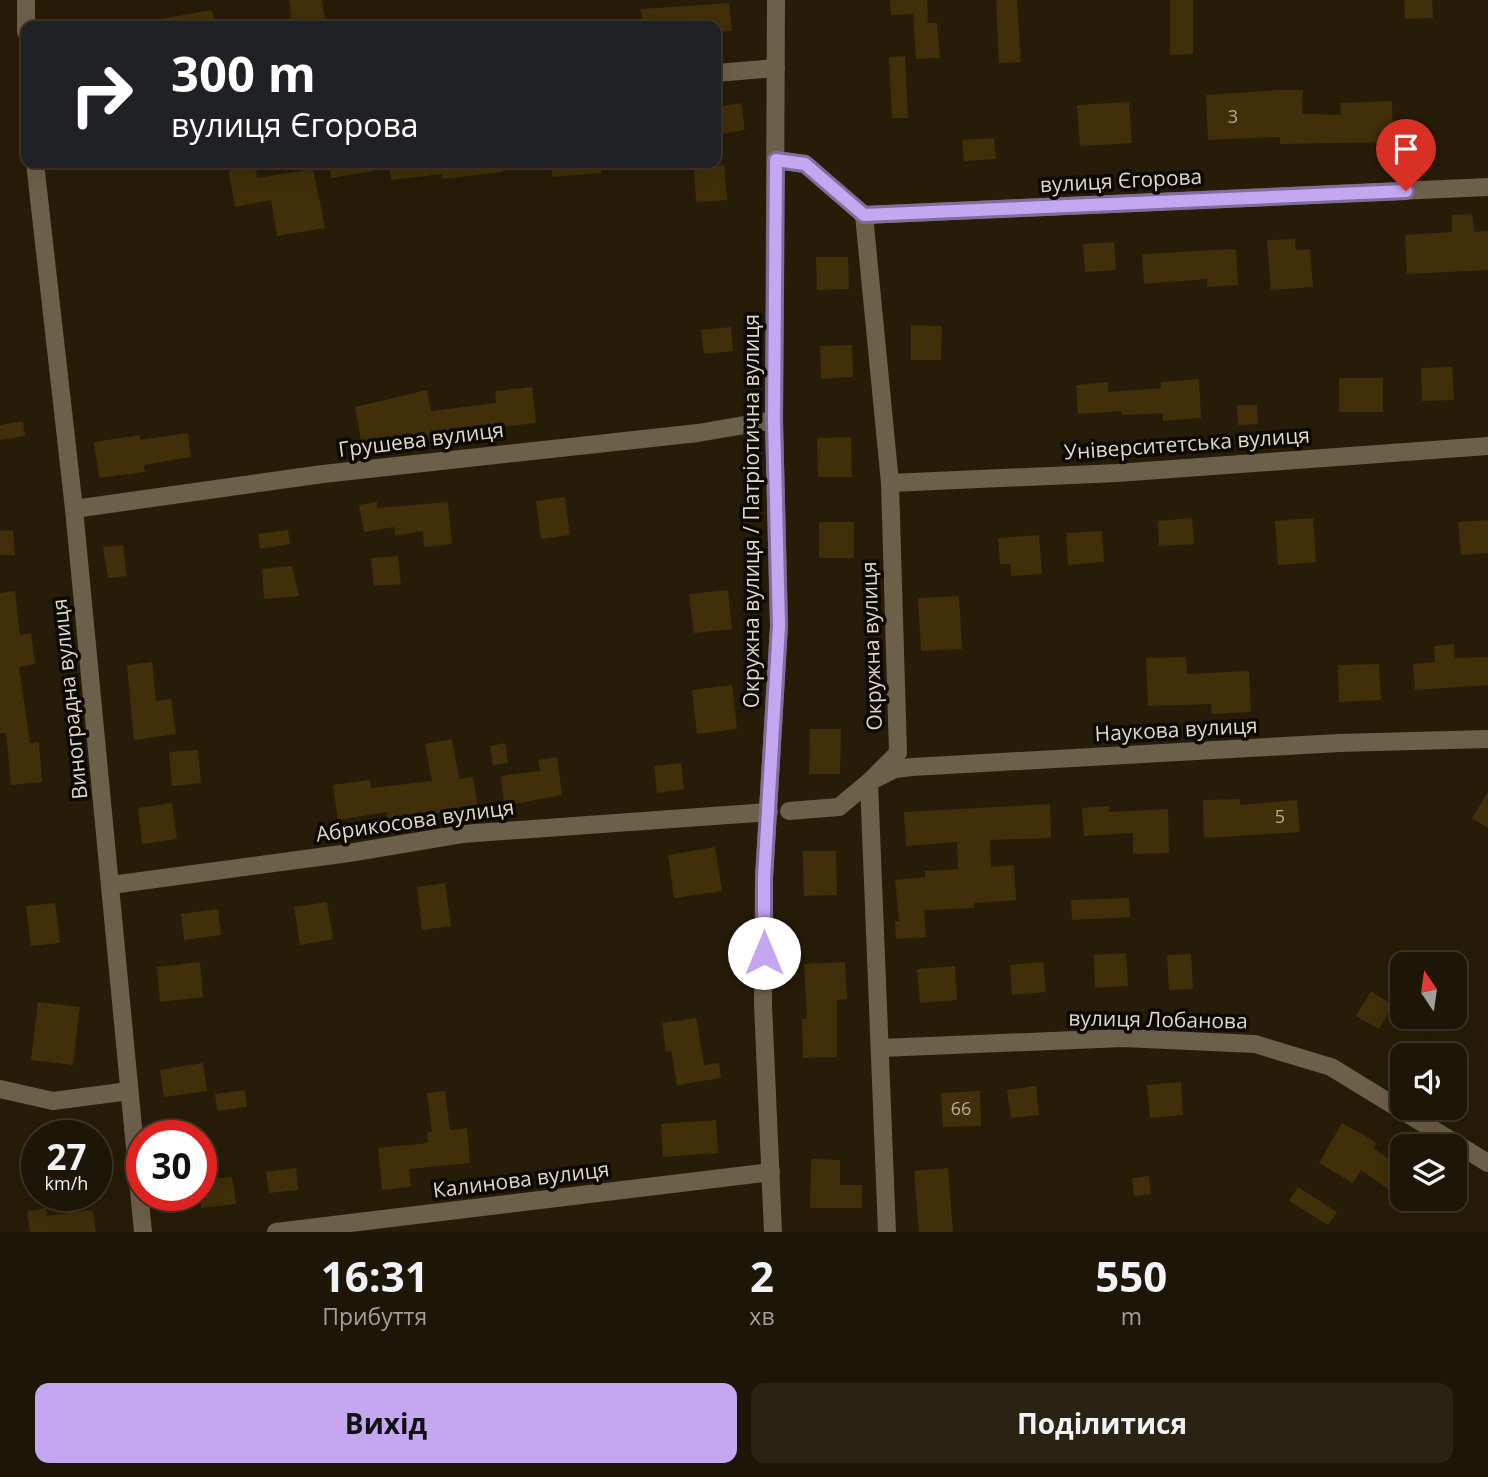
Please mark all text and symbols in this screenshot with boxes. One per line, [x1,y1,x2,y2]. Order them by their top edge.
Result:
text: 300 m [171,40,316,106]
icon: right [56,49,147,140]
text: вулиця Єгорова [171,103,419,146]
house number: 3 [1228,104,1238,128]
pin [1376,119,1436,191]
icon: arrive [1387,130,1425,168]
street label: вулиця Єгорова [1039,162,1203,198]
street label: Окружна вулиця / Патріотична вулиця [737,314,765,708]
street label: Грушева вулиця [336,415,505,463]
street label: Університетська вулиця [1063,420,1311,466]
street label: Окружна вулиця [854,561,888,731]
street label: Виноградна вулиця [45,597,93,801]
street label: Наукова вулиця [1094,711,1258,747]
street label: Абрикосова вулиця [314,792,516,848]
house number: 5 [1275,804,1285,828]
position arrow [727,916,801,990]
north arrow [1390,952,1466,1029]
map controls [1390,952,1467,1211]
street label: вулиця Лобанова [1068,1003,1248,1035]
button: sound [1390,1043,1467,1120]
house number: 66 [951,1096,971,1120]
speed limit sign: 30 [126,1120,217,1211]
text: 27 [46,1133,87,1180]
button: layers [1390,1134,1467,1211]
street label: Калинова вулиця [431,1154,611,1204]
text: km/h [45,1171,88,1195]
text: 16:31 [321,1247,429,1304]
text: 2 [750,1247,774,1304]
text: 550 [1095,1247,1167,1304]
text: Прибуття [322,1300,427,1332]
text: хв [749,1300,775,1332]
text: m [1121,1300,1142,1332]
button: Вихід [35,1383,737,1463]
button: Поділитися [751,1383,1453,1463]

